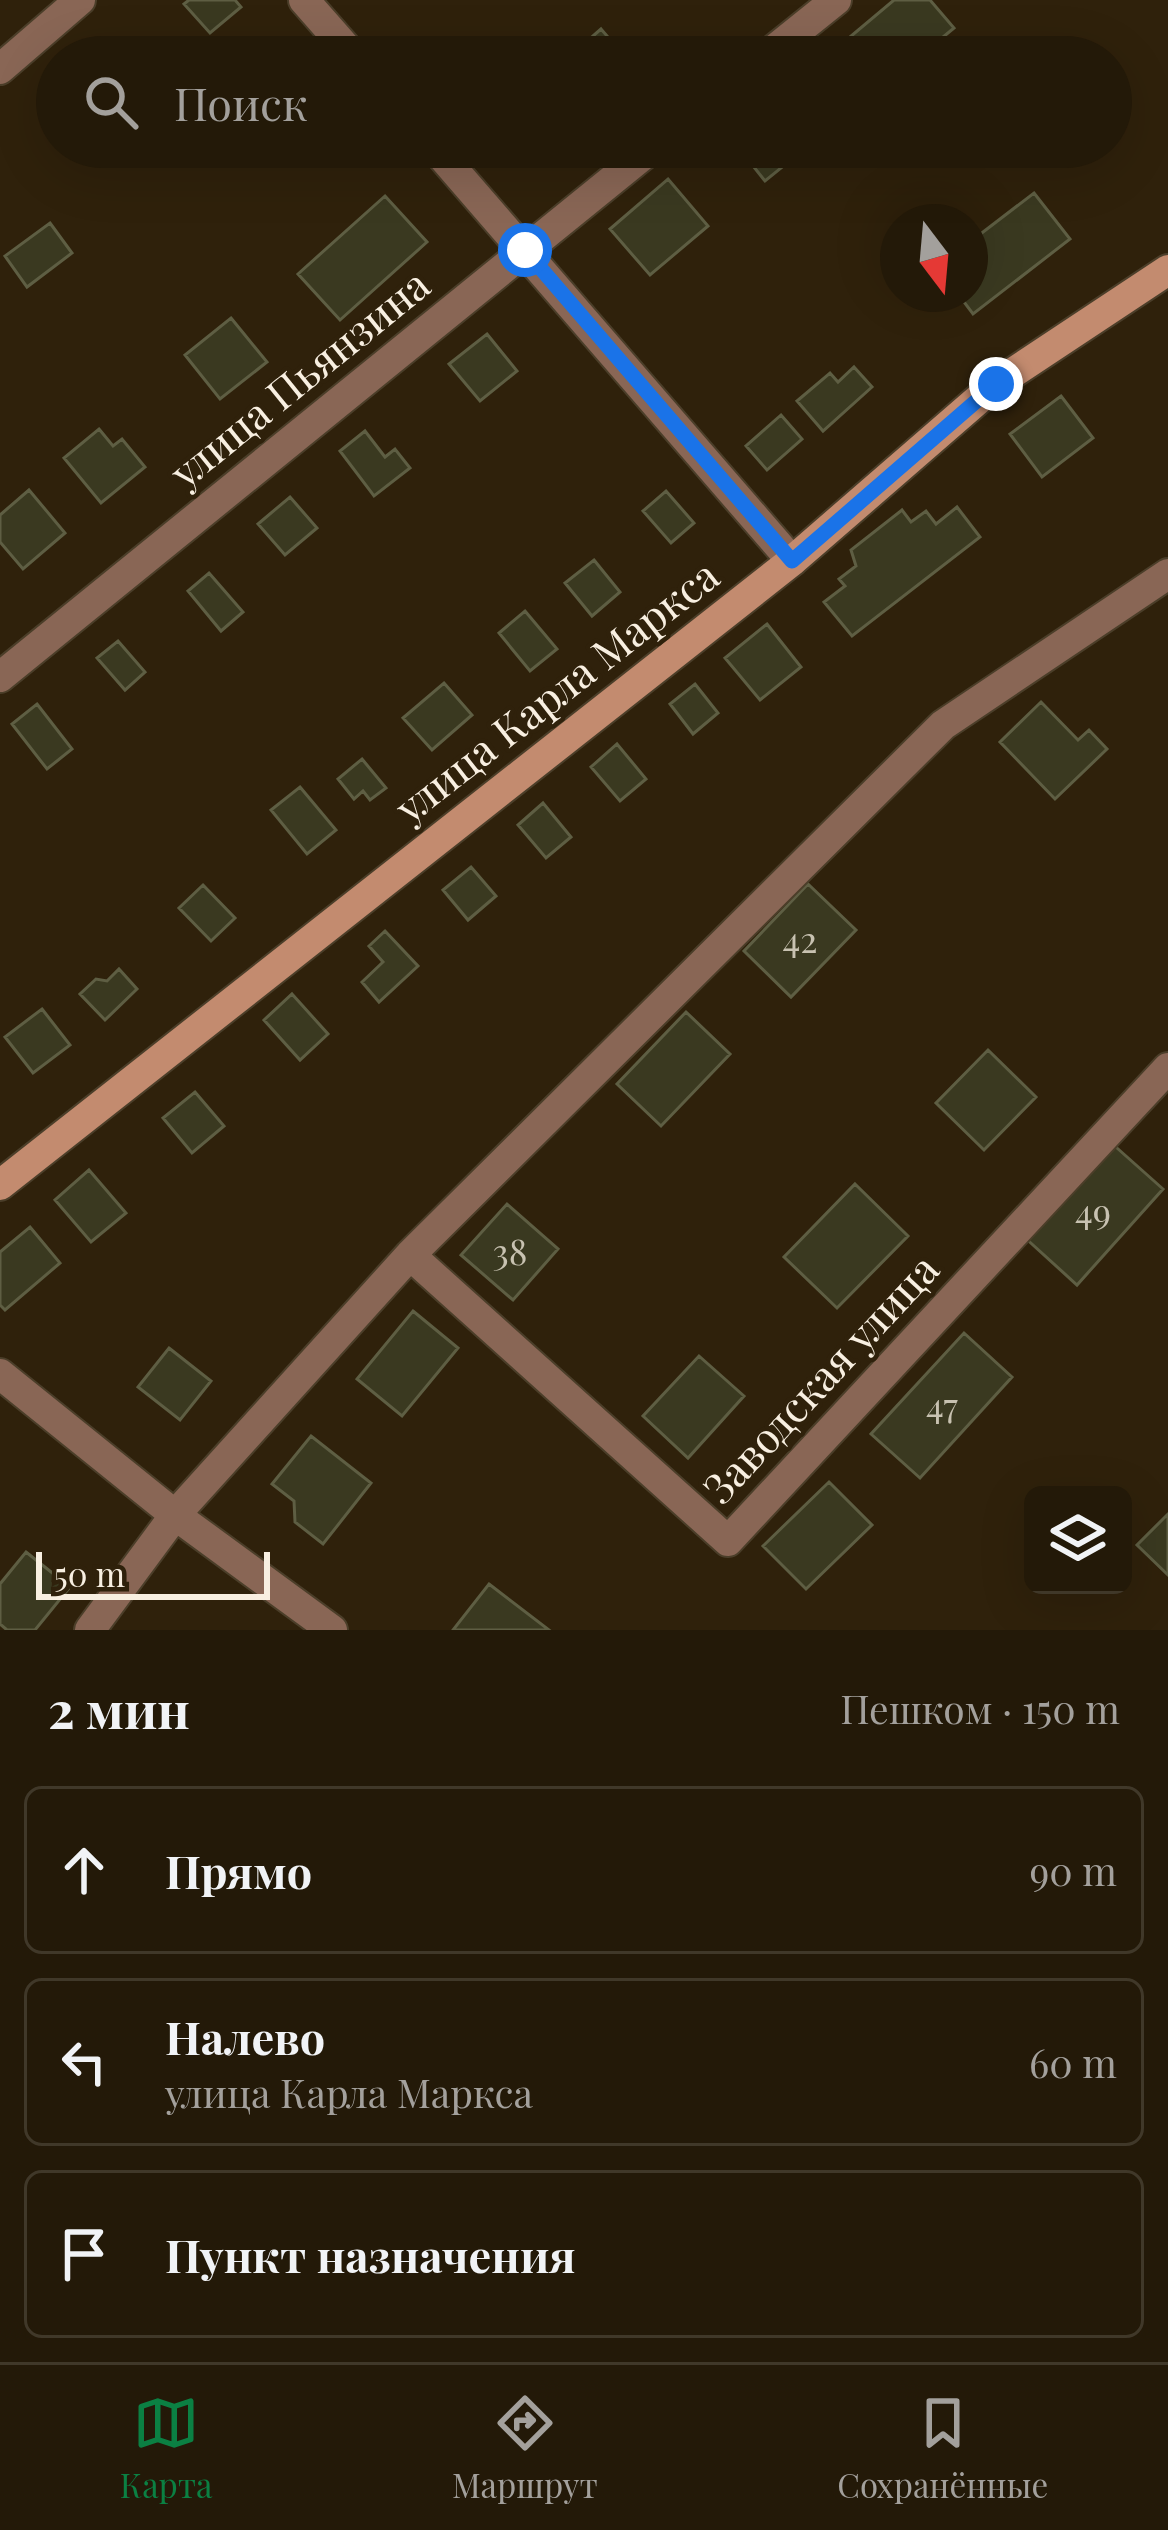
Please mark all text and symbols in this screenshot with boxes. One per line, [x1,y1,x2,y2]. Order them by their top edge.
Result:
search box [36,36,1132,168]
icon: search [78,69,144,135]
text: Поиск [174,72,308,132]
north arrow [880,204,988,312]
route start [498,223,552,277]
street label: улица Пьянзина [157,256,440,500]
route end [969,357,1023,411]
street label: улица Карла Маркса [382,546,729,835]
house number: 42 [782,914,818,962]
house number: 49 [1075,1186,1111,1234]
house number: 38 [493,1226,527,1274]
street label: Заводская улица [690,1241,950,1514]
house number: 47 [926,1380,958,1428]
map controls [1024,1486,1132,1594]
button: layers [1024,1486,1132,1594]
scale bar [36,1546,270,1599]
text: 50 m [54,1551,125,1595]
text: 2 мин [48,1674,190,1742]
text: Пешком · 150 m [840,1682,1120,1734]
icon: ahead [51,1837,117,1903]
text: Прямо [165,1840,312,1900]
text: 90 m [1029,1844,1117,1896]
text: Налево [165,2006,325,2066]
icon: left [51,2029,117,2095]
text: 60 m [1029,2036,1117,2088]
text: улица Карла Маркса [165,2066,533,2118]
icon: arrive [51,2221,117,2287]
text: Пункт назначения [165,2224,576,2284]
tab: Карта [120,2390,212,2506]
tab: Маршрут [452,2390,598,2506]
tab: Сохранённые [837,2390,1048,2506]

